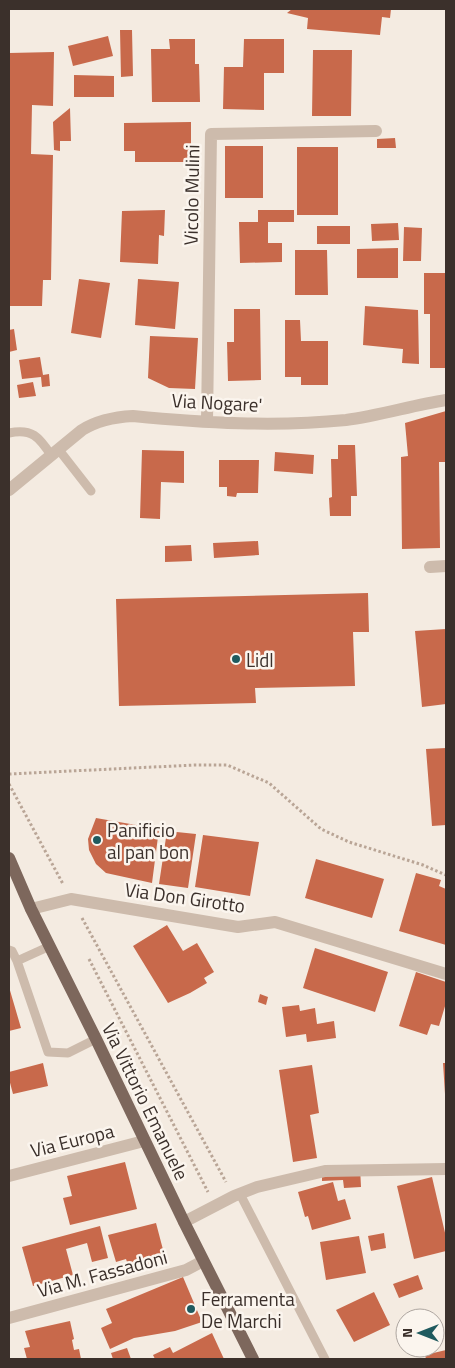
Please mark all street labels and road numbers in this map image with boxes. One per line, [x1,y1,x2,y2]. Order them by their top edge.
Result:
street label: Vicolo Mulini [176,144,206,246]
street label: Via Nogare' [171,385,263,419]
street label: Via Don Girotto [123,874,247,920]
street label: Via Vittorio Emanuele [95,1017,197,1185]
street label: Via Europa [27,1115,117,1164]
street label: Via M. Fassadoni [34,1242,170,1304]

